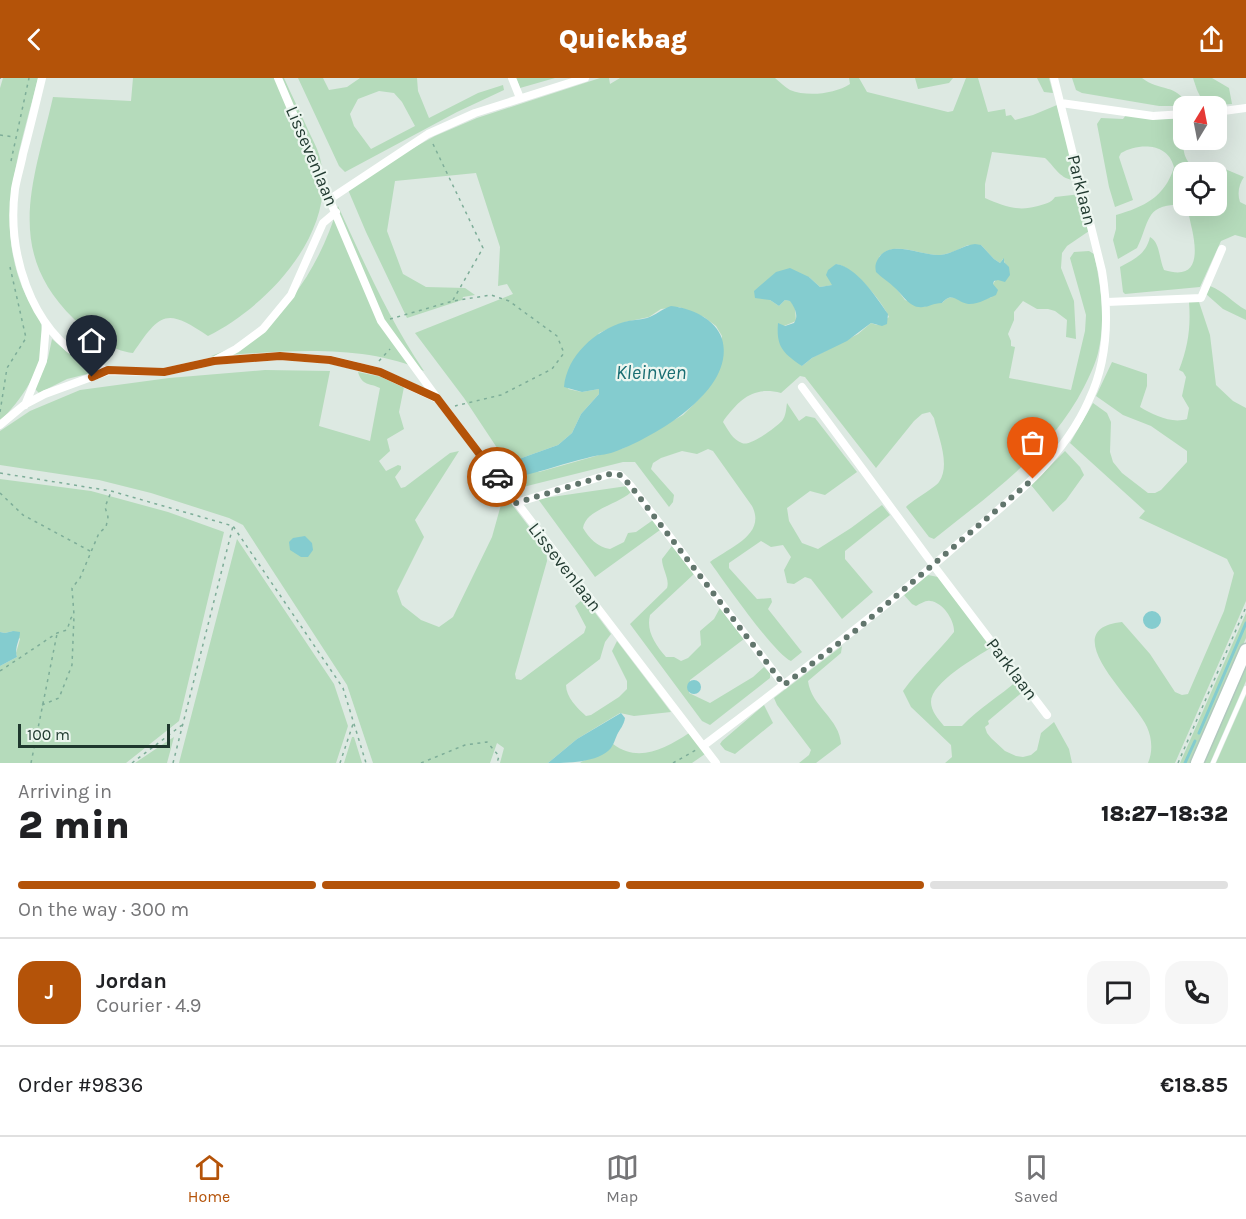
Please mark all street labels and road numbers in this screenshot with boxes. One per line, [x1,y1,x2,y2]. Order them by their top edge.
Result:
street label: Lissevenlaan [281,103,343,209]
street label: Parklaan [1063,152,1101,228]
street label: Lissevenlaan [523,518,607,616]
street label: Parklaan [981,634,1043,704]

